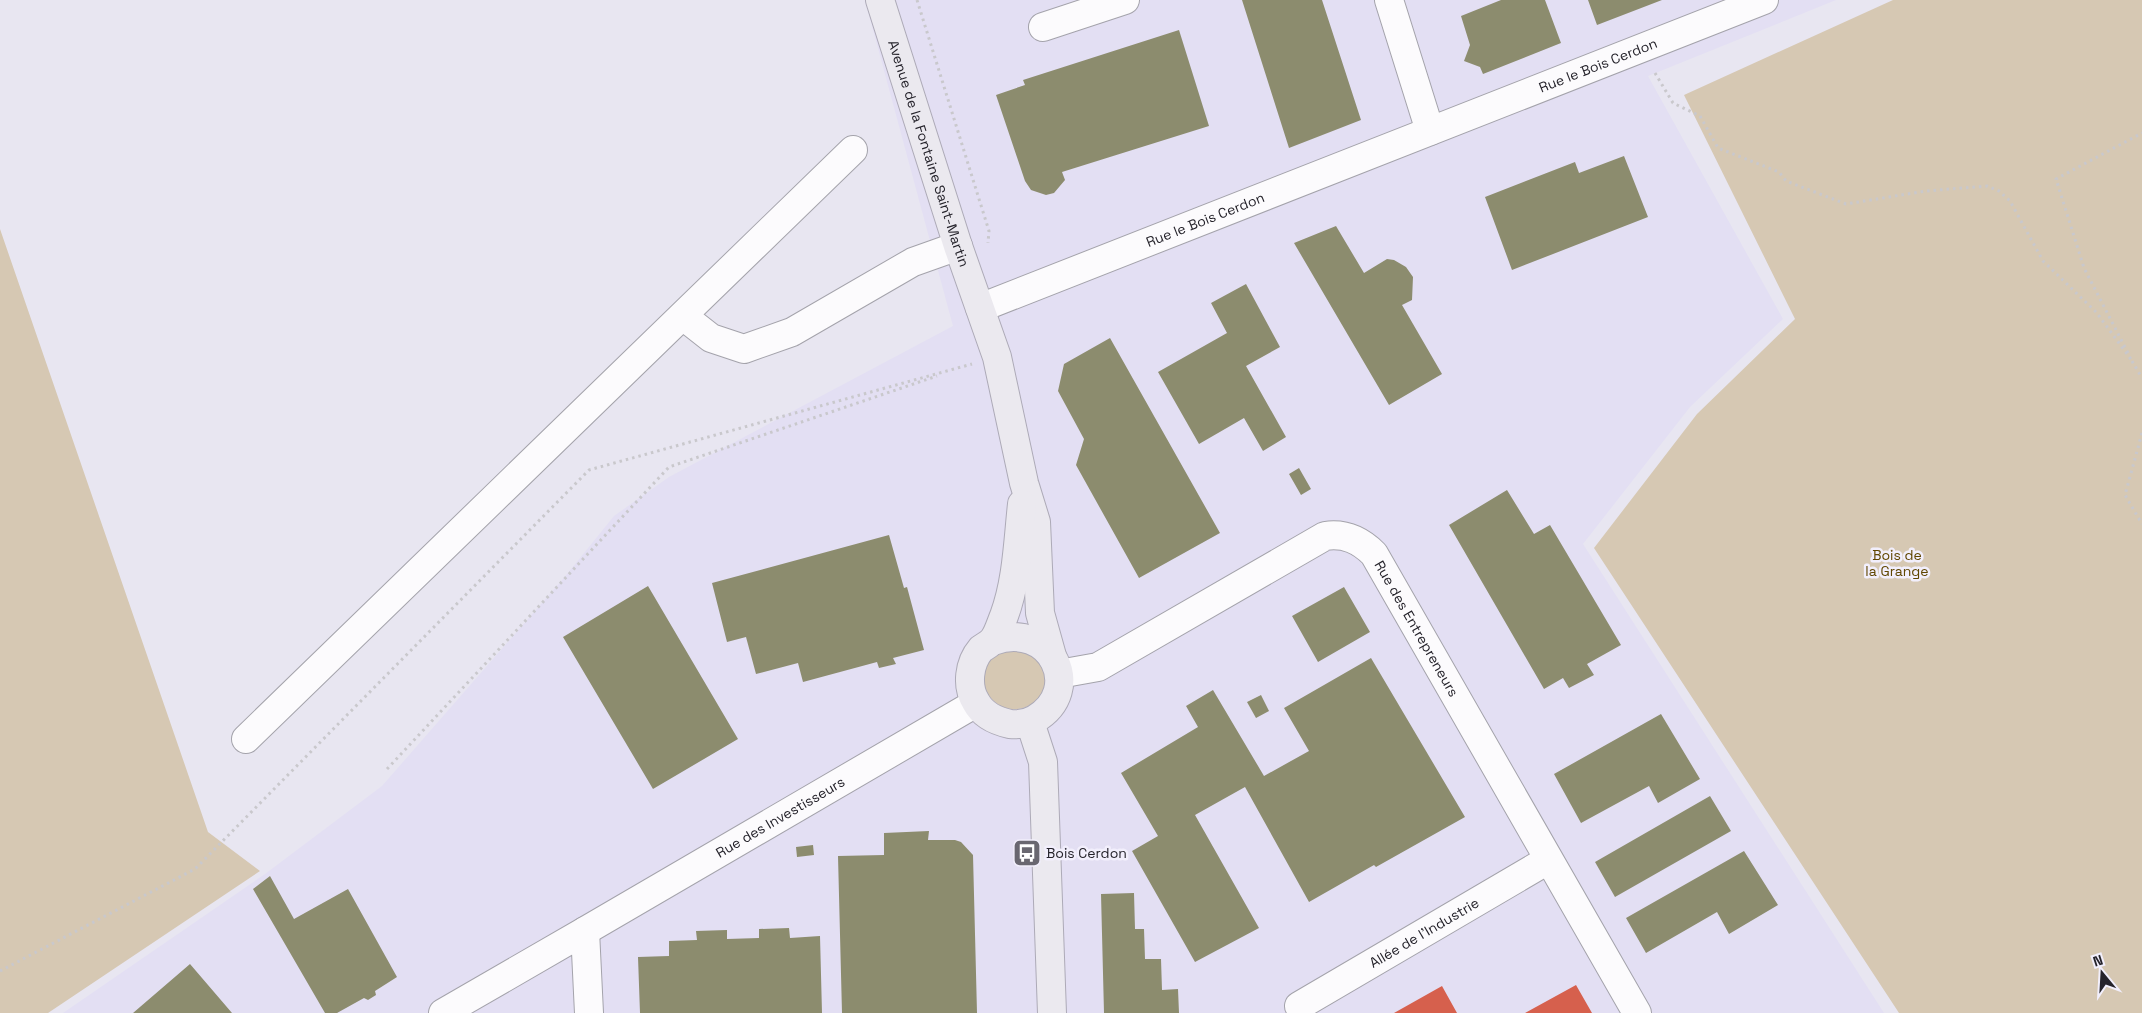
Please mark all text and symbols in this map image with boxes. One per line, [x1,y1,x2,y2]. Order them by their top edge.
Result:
street label: Rue le Bois Cerdon [1536,34,1660,97]
street label: Avenue de la Fontaine Saint-Martin [884,38,974,269]
street label: Rue le Bois Cerdon [1143,188,1267,251]
park label: Bois de la Grange [1865,546,1929,580]
street label: Rue des Entrepreneurs [1371,557,1463,700]
street label: Rue des Investisseurs [713,773,848,862]
bus stop icon: Bois Cerdon [1012,838,1042,868]
place label: Bois Cerdon [1046,844,1127,862]
street label: Allée de l'Industrie [1366,894,1482,972]
north arrow [2077,948,2127,998]
text: N [2091,951,2105,971]

